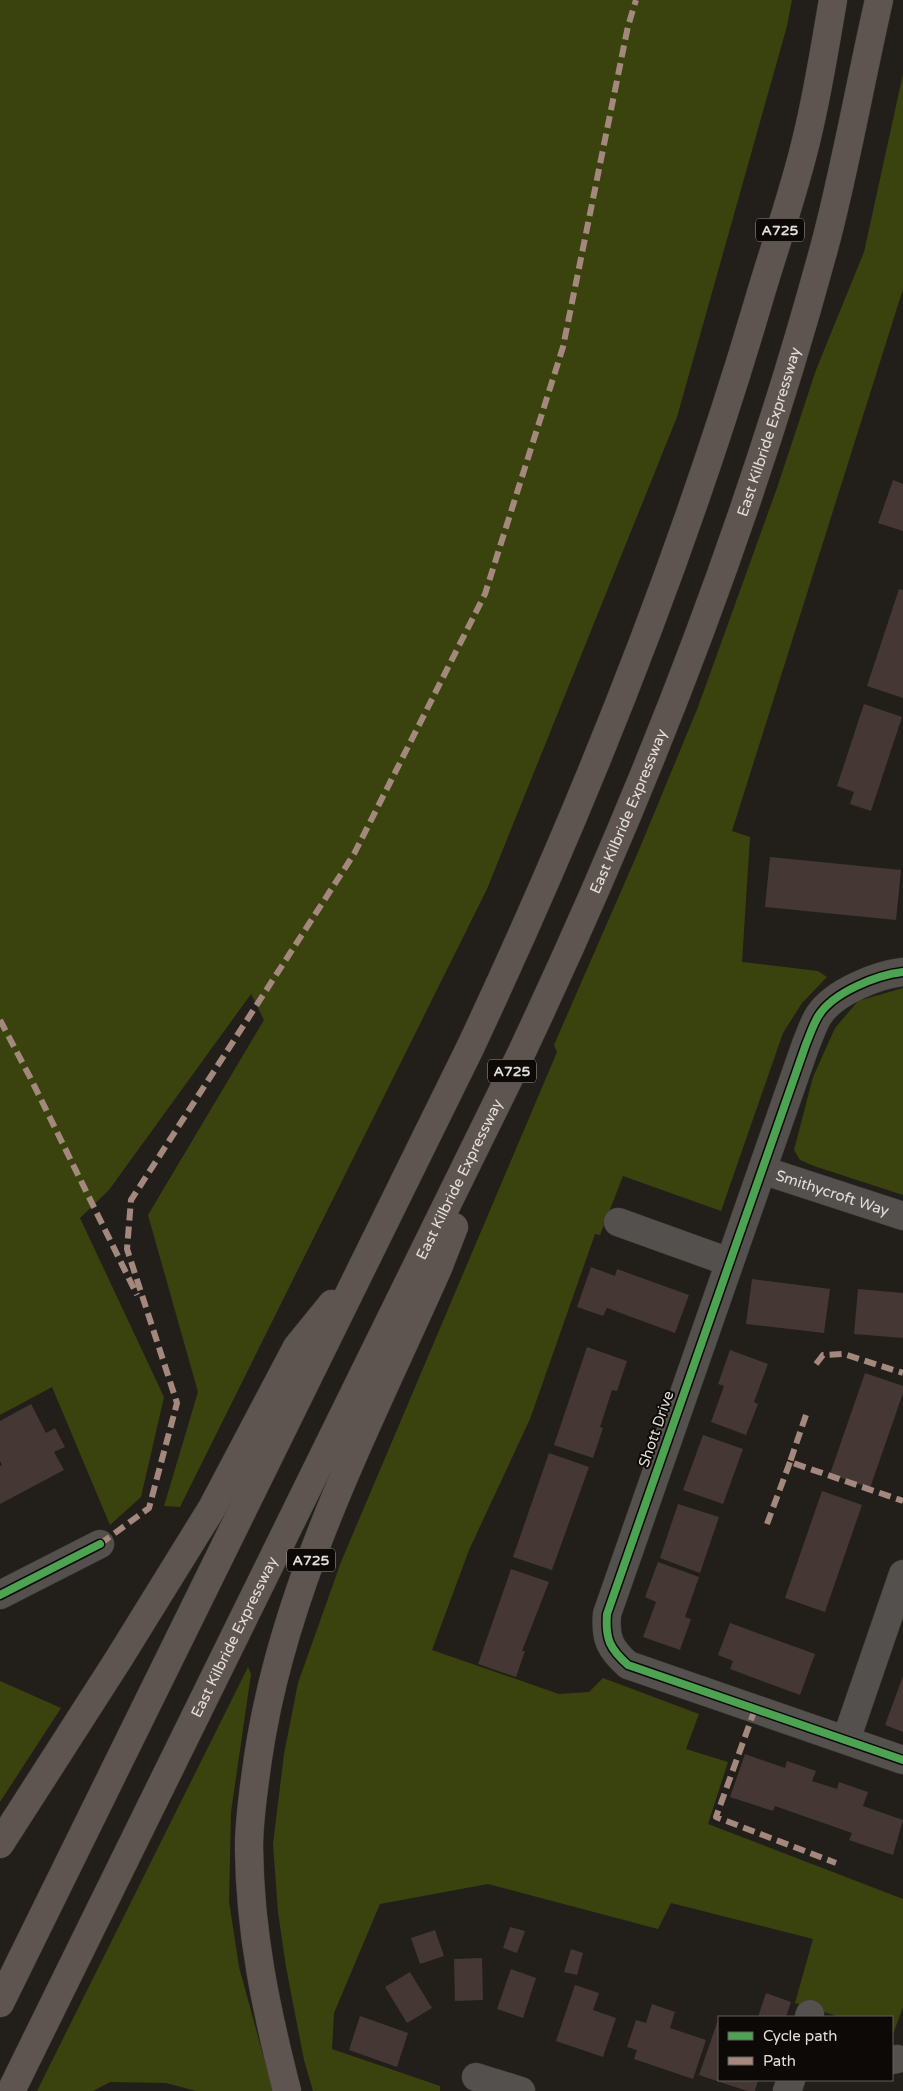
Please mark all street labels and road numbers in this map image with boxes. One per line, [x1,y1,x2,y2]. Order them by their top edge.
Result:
road number: A725 [756,218,804,242]
street label: East Kilbride Expressway [733,345,804,519]
street label: East Kilbride Expressway [586,726,671,896]
road number: A725 [488,1060,536,1082]
street label: East Kilbride Expressway [412,1096,506,1263]
street label: Smithycroft Way [773,1166,891,1220]
street label: Shott Drive [635,1388,677,1470]
road number: A725 [287,1548,335,1572]
street label: East Kilbride Expressway [187,1554,281,1720]

